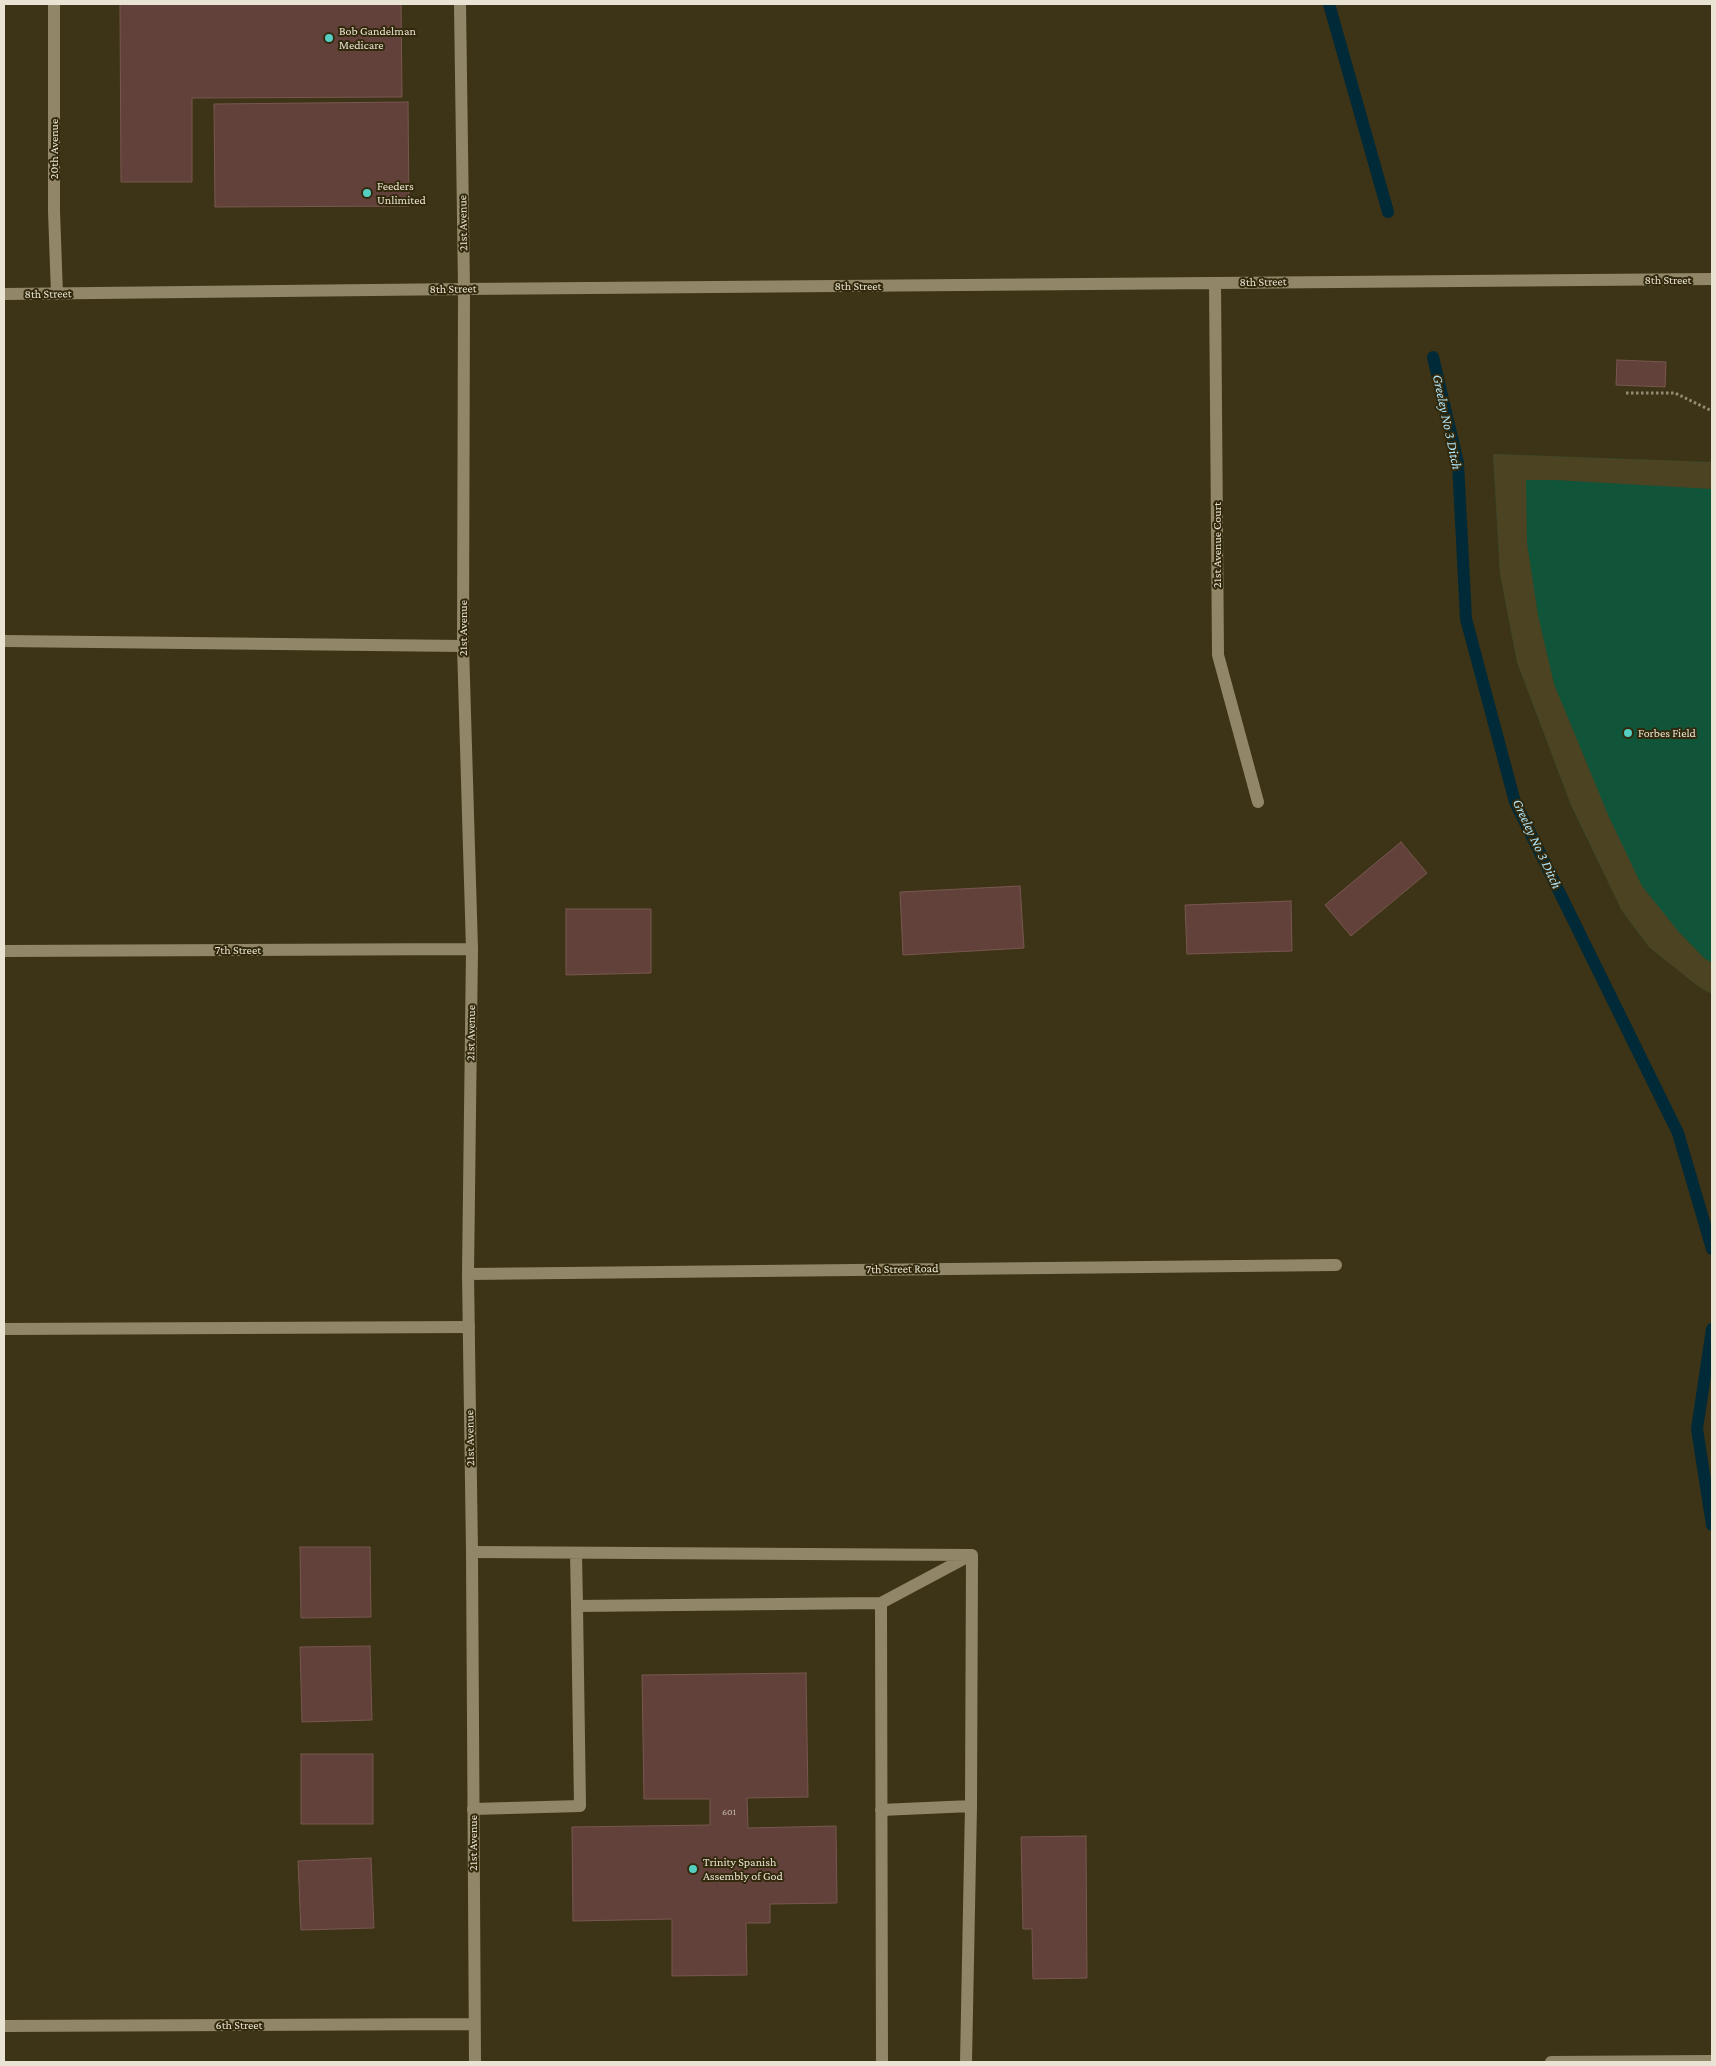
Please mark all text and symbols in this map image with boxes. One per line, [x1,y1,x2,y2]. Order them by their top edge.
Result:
place label: Bob Gandelman Medicare [339,24,416,52]
marker: Bob Gandelman Medicare [323,32,335,44]
street label: 20th Avenue [47,119,61,179]
place label: Feeders Unlimited [377,179,426,207]
marker: Feeders Unlimited [361,187,373,199]
street label: 21st Avenue [455,195,471,251]
street label: 8th Street [1644,273,1692,287]
street label: 8th Street [1239,274,1287,290]
street label: 8th Street [834,279,882,293]
street label: 8th Street [429,281,477,297]
street label: 8th Street [24,286,72,302]
water label: Greeley No 3 Ditch [1429,373,1465,471]
street label: 21st Avenue Court [1210,502,1224,588]
street label: 21st Avenue [456,600,470,656]
place label: Forbes Field [1638,726,1696,740]
marker: Forbes Field [1622,727,1634,739]
water label: Greeley No 3 Ditch [1509,796,1565,892]
street label: 7th Street [215,943,261,957]
street label: 21st Avenue [463,1005,479,1061]
street label: 7th Street Road [865,1261,939,1277]
street label: 21st Avenue [462,1410,478,1466]
house number: 601 [722,1806,736,1818]
street label: 21st Avenue [466,1815,480,1871]
place label: Trinity Spanish Assembly of God [703,1855,783,1883]
marker: Trinity Spanish Assembly of God [687,1863,699,1875]
street label: 6th Street [216,2018,262,2032]

